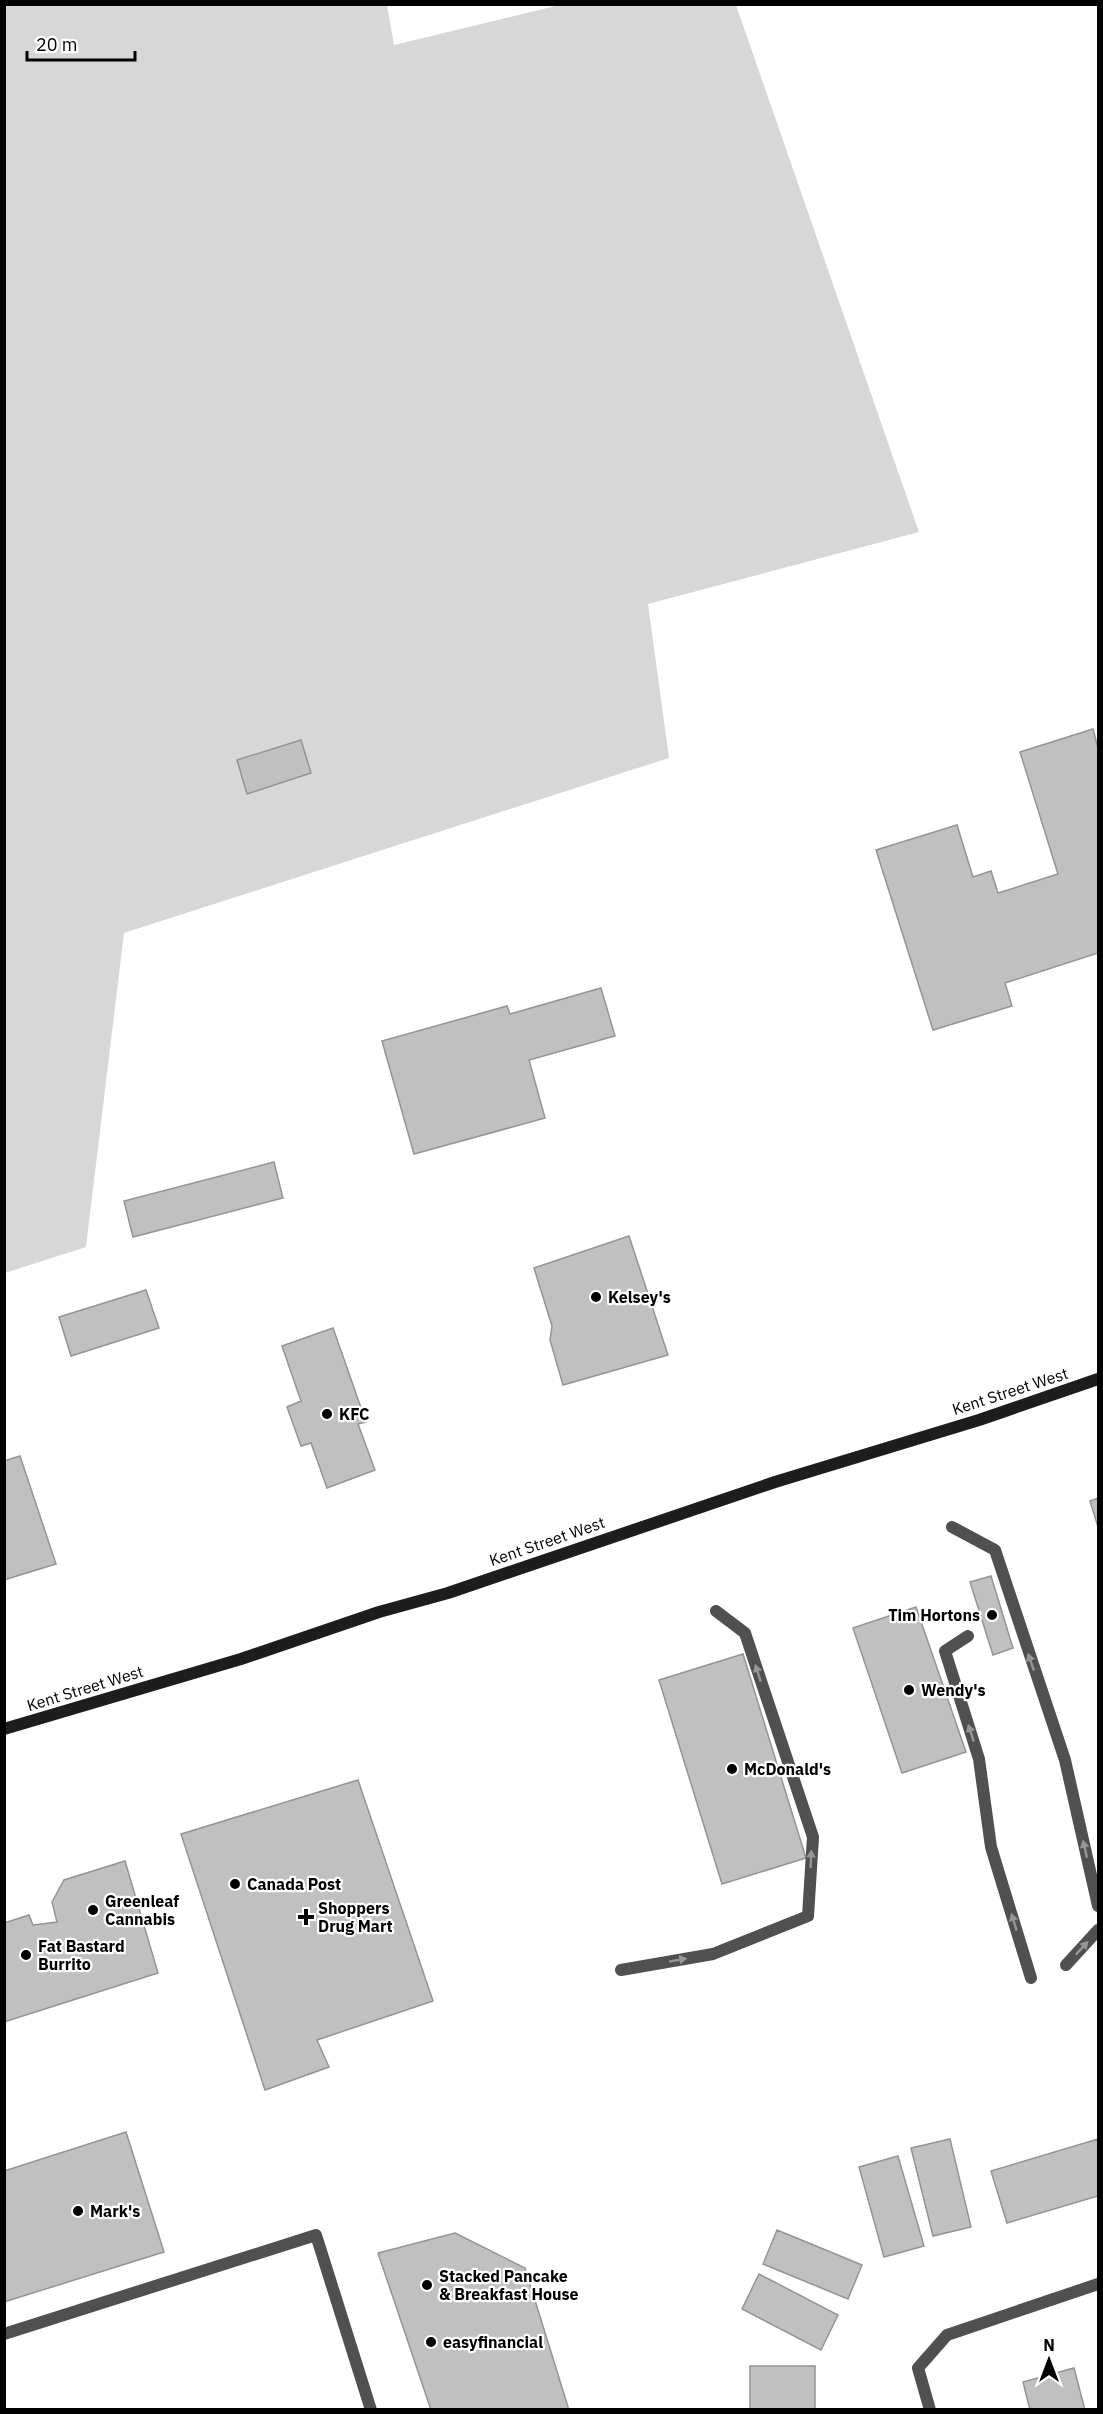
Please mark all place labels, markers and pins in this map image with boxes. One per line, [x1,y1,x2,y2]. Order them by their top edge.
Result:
place label: Kelsey's [608,1287,671,1307]
marker: Kelsey's [589,1290,603,1304]
place label: KFC [339,1404,369,1424]
marker: KFC [320,1407,334,1421]
place label: Tim Hortons [888,1605,980,1625]
marker: Tim Hortons [985,1608,999,1622]
place label: Wendy's [921,1680,986,1700]
marker: Wendy's [902,1683,916,1697]
place label: McDonald's [744,1759,831,1779]
marker: McDonald's [725,1762,739,1776]
place label: Canada Post [247,1874,341,1894]
marker: Canada Post [228,1877,242,1891]
place label: Greenleaf Cannabis [105,1891,179,1929]
place label: Shoppers Drug Mart [318,1898,393,1936]
marker: Greenleaf Cannabis [86,1903,100,1917]
marker: Shoppers Drug Mart [299,1910,313,1924]
place label: Fat Bastard Burrito [38,1936,125,1974]
marker: Fat Bastard Burrito [19,1948,33,1962]
place label: Mark's [90,2201,140,2221]
marker: Mark's [71,2204,85,2218]
place label: Stacked Pancake & Breakfast House [439,2266,579,2304]
marker: Stacked Pancake & Breakfast House [420,2278,434,2292]
place label: easyfinancial [443,2332,543,2352]
marker: easyfinancial [424,2335,438,2349]

